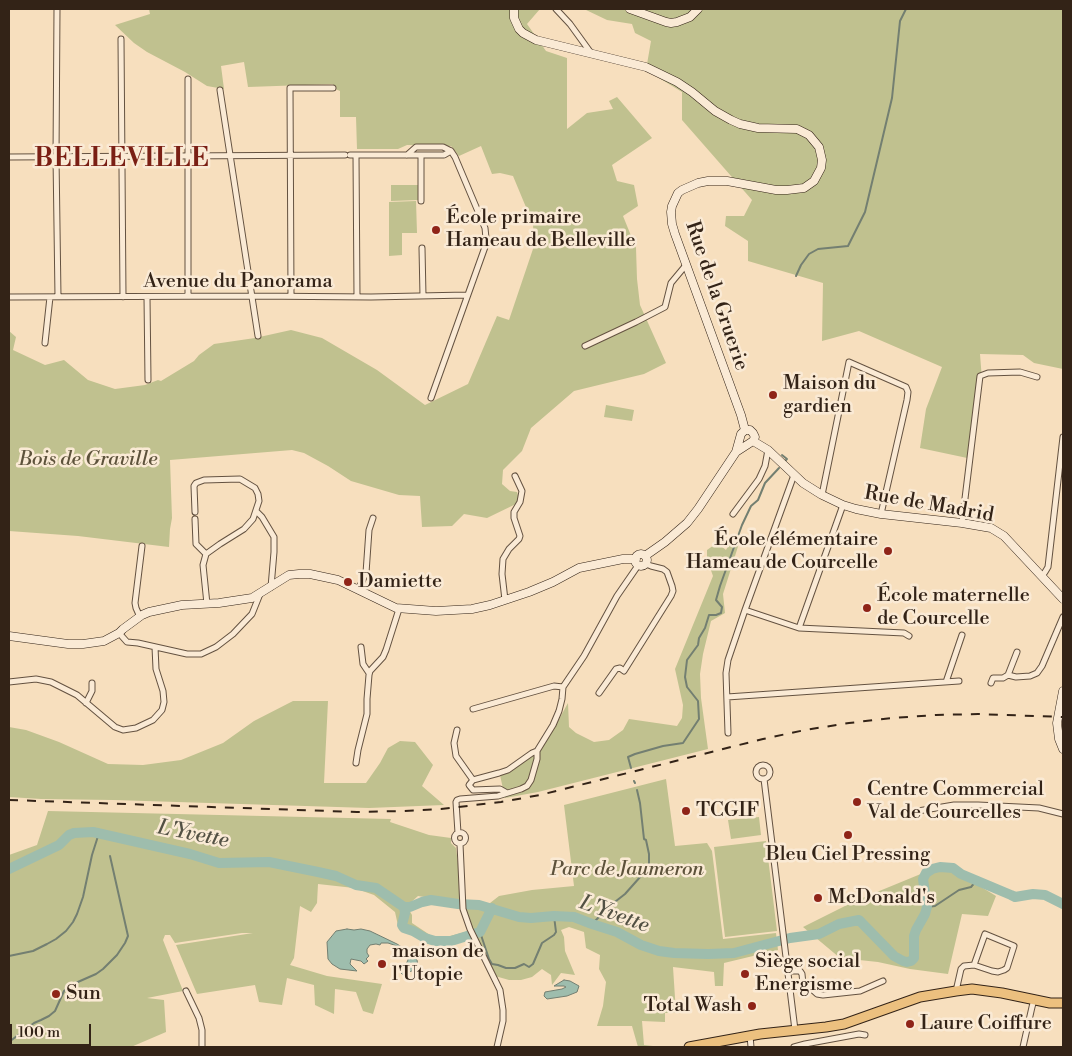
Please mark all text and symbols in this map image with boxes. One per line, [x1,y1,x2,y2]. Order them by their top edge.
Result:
district label: BELLEVILLE [33,145,211,175]
place label: École primaire Hameau de Belleville [446,206,635,253]
street label: Rue de la Gruerie [679,218,753,374]
marker: École primaire Hameau de Belleville [430,224,442,236]
street label: Avenue du Panorama [143,270,333,294]
place label: Maison du gardien [783,372,876,419]
marker: Maison du gardien [767,389,779,401]
park label: Bois de Graville [19,448,157,472]
street label: Rue de Madrid [862,482,996,528]
place label: École élémentaire Hameau de Courcelle [686,528,878,575]
marker: École élémentaire Hameau de Courcelle [882,545,894,557]
place label: Damiette [358,570,442,594]
marker: Damiette [342,576,354,588]
place label: École maternelle de Courcelle [877,584,1030,631]
marker: École maternelle de Courcelle [861,602,873,614]
place label: Centre Commercial Val de Courcelles [867,778,1044,825]
marker: Centre Commercial Val de Courcelles [851,796,863,808]
place label: TCGIF [696,799,759,823]
marker: TCGIF [680,805,692,817]
water label: L'Yvette [155,816,231,854]
marker: Bleu Ciel Pressing [842,829,854,841]
place label: Bleu Ciel Pressing [766,843,930,867]
park label: Parc de Jaumeron [550,858,704,882]
place label: McDonald's [828,886,935,910]
water label: L'Yvette [576,891,652,939]
marker: McDonald's [812,892,824,904]
place label: maison de l'Utopie [392,940,484,987]
place label: Siège social Energisme [755,950,860,997]
marker: maison de l'Utopie [376,958,388,970]
marker: Siège social Energisme [739,968,751,980]
place label: Sun [66,982,101,1006]
marker: Sun [50,988,62,1000]
place label: Total Wash [643,994,742,1018]
marker: Total Wash [746,1000,758,1012]
place label: Laure Coiffure [920,1012,1052,1036]
scale bar [12,1014,94,1046]
marker: Laure Coiffure [904,1018,916,1030]
text: 100 m [18,1023,60,1042]

